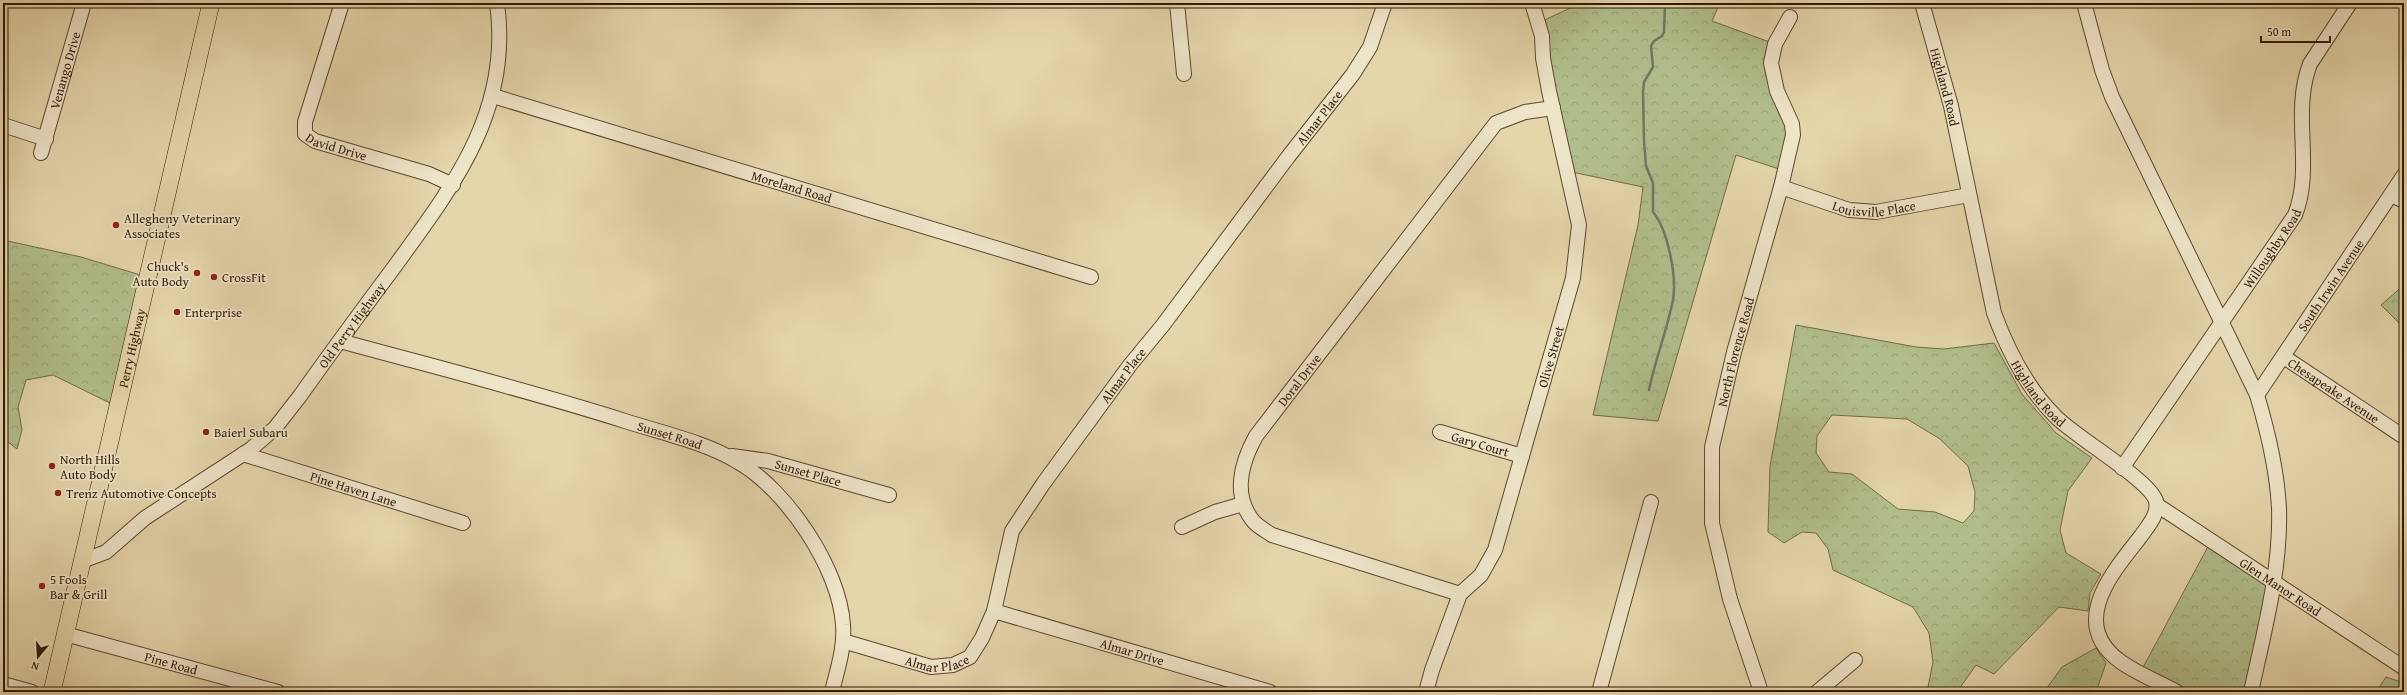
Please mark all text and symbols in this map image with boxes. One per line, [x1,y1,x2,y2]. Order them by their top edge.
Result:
scale bar [2261,18,2330,44]
text: 50 m [2267,23,2291,40]
street label: Venango Drive [45,29,85,111]
street label: Highland Road [1925,46,1964,128]
street label: Almar Place [1292,86,1347,149]
street label: David Drive [302,128,369,166]
street label: Moreland Road [749,166,834,208]
street label: Louisville Place [1830,196,1917,222]
street label: Willoughby Road [2239,206,2306,292]
place label: Allegheny Veterinary Associates [124,209,241,243]
marker: Allegheny Veterinary Associates [111,220,121,230]
street label: South Irwin Avenue [2293,236,2368,335]
place label: Chuck's Auto Body [133,257,190,291]
marker: Chuck's Auto Body [192,268,202,278]
place label: CrossFit [222,268,266,287]
marker: CrossFit [209,272,219,282]
street label: Old Perry Highway [314,278,390,372]
street label: North Florence Road [1713,295,1759,409]
place label: Enterprise [185,303,242,322]
street label: Perry Highway [114,306,150,390]
marker: Enterprise [172,307,182,317]
street label: Olive Street [1533,323,1569,390]
street label: Almar Place [1096,344,1151,407]
street label: Doral Drive [1273,350,1326,410]
street label: Chesapeake Avenue [2284,353,2383,428]
street label: Highland Road [2006,357,2070,432]
street label: Sunset Road [635,416,705,454]
place label: Baierl Subaru [214,423,288,442]
marker: Baierl Subaru [201,427,211,437]
street label: Gary Court [1449,427,1512,462]
place label: North Hills Auto Body [60,450,120,484]
street label: Sunset Place [773,454,843,491]
marker: North Hills Auto Body [47,461,57,471]
street label: Pine Haven Lane [308,467,399,512]
place label: Trenz Automotive Concepts [66,484,217,503]
marker: Trenz Automotive Concepts [53,488,63,498]
street label: Glen Manor Road [2236,553,2325,621]
place label: 5 Fools Bar & Grill [50,570,108,604]
marker: 5 Fools Bar & Grill [37,581,47,591]
street label: Almar Drive [1098,634,1166,670]
north arrow [18,637,58,677]
street label: Pine Road [142,647,200,680]
street label: Almar Place [903,650,972,677]
text: N [28,658,41,675]

